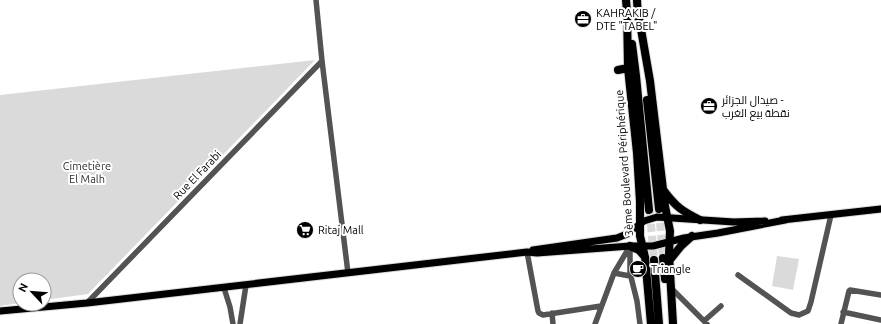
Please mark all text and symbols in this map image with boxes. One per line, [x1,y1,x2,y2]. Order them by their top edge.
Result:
place label: KAHRAKIB / DTE "TABEL" [596,7,657,32]
office icon: KAHRAKIB / DTE "TABEL" [573,9,593,29]
street label: 3ème Boulevard Périphérique [613,89,635,237]
place label: صيدال الجزائر - نقطة بيع الغرب [721,94,790,121]
office icon: صيدال الجزائر - نقطة بيع الغرب [699,96,719,116]
street label: Rue El Farabi [171,148,223,202]
park label: Cimetière El Malh [63,160,111,185]
supermarket icon: Ritaj Mall [295,220,315,240]
place label: Ritaj Mall [318,224,364,236]
cafe icon: Triangle [628,259,648,279]
place label: Triangle [651,263,691,275]
north arrow [12,272,52,312]
text: N [16,281,30,294]

